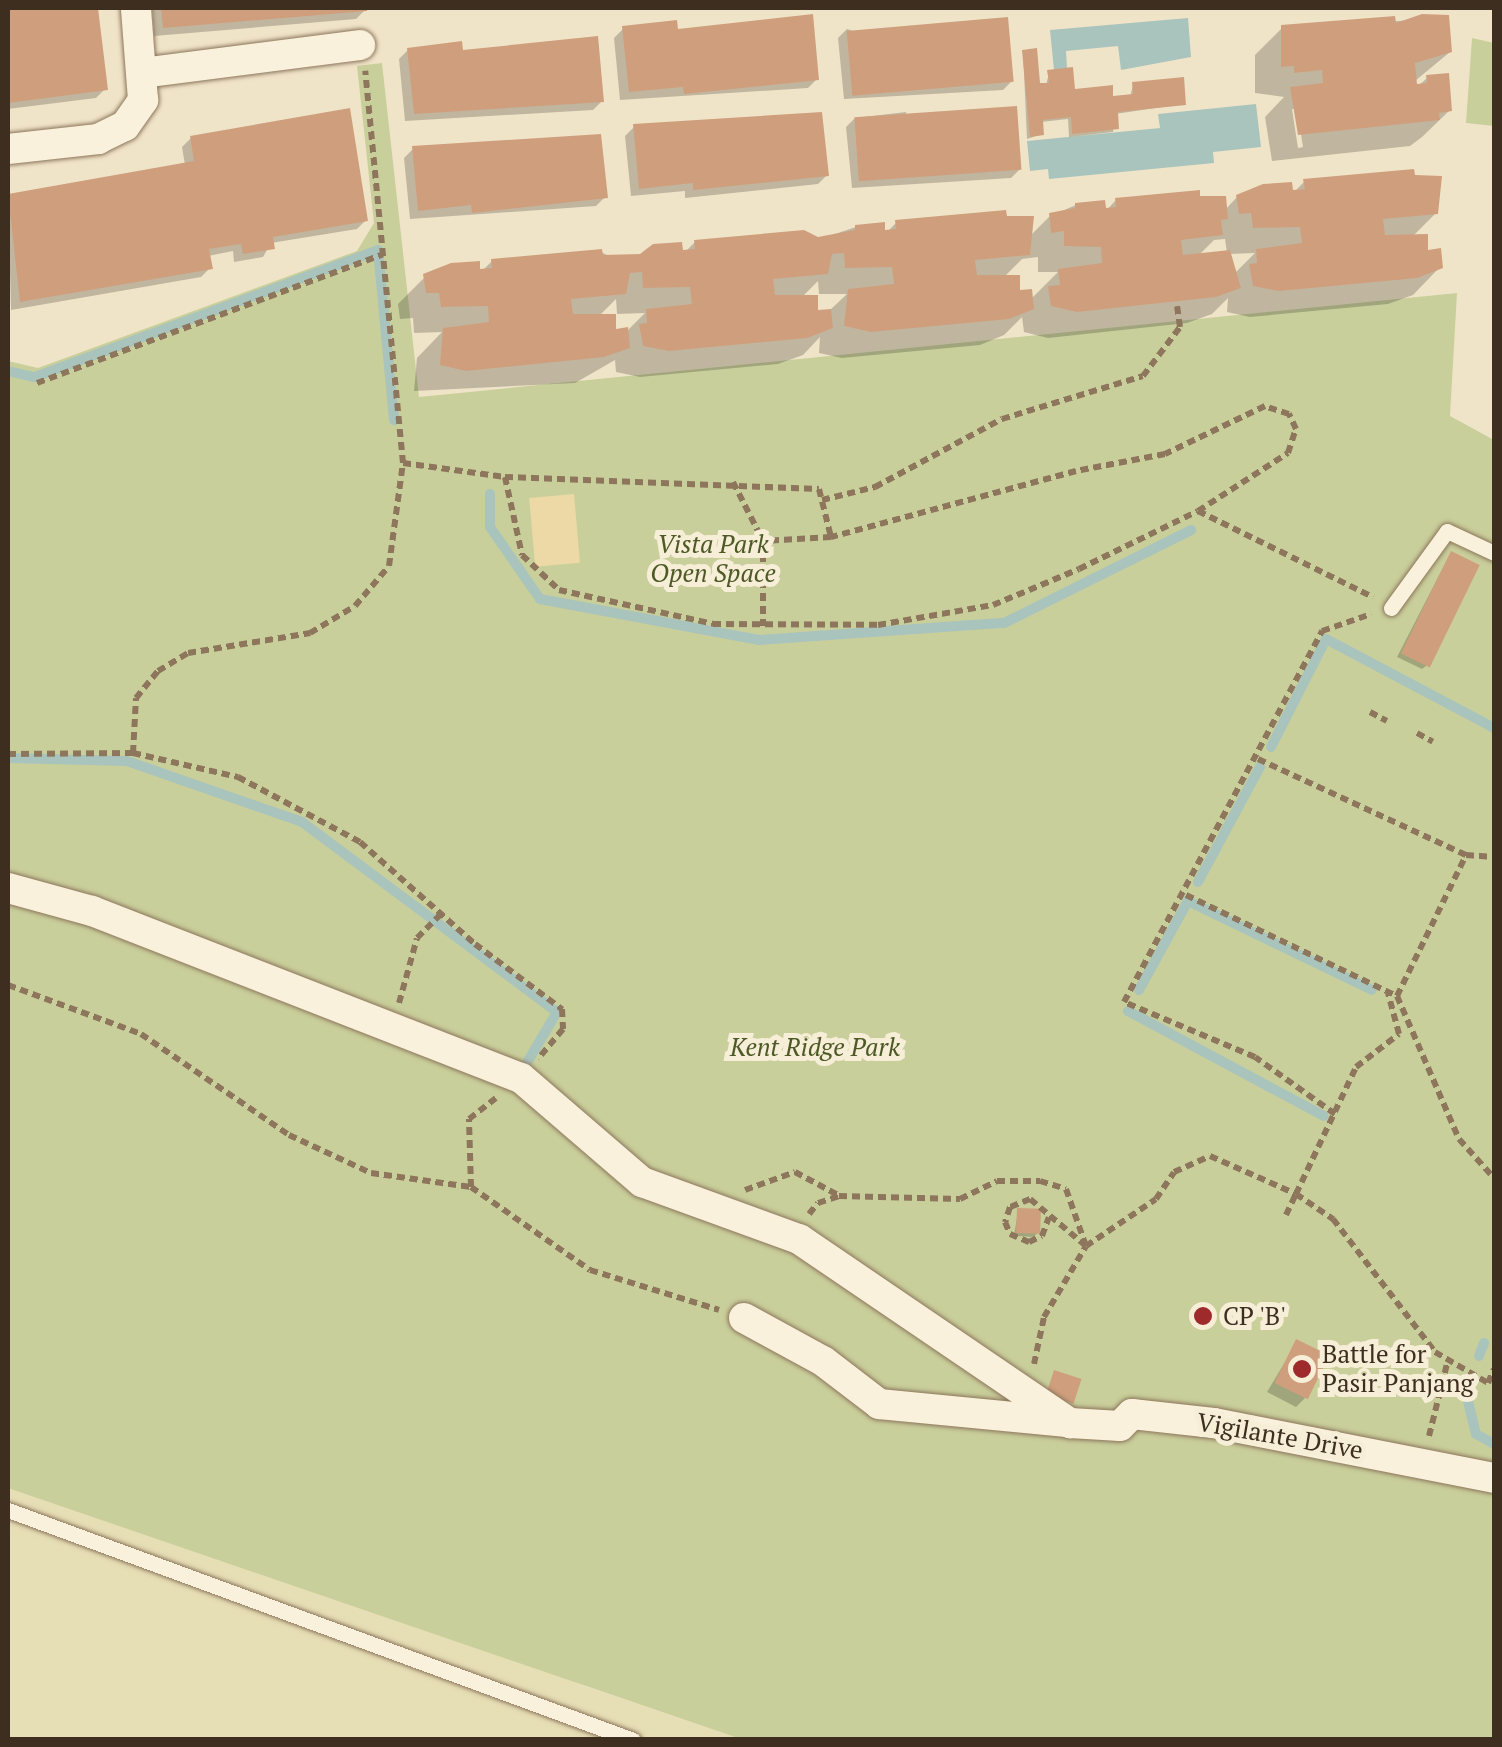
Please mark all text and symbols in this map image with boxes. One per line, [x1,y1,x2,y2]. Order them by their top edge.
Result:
park label: Vista Park Open Space [650,530,776,589]
park label: Kent Ridge Park [730,1032,900,1062]
place label: CP 'B' [1223,1301,1287,1331]
marker: CP 'B' [1192,1305,1214,1327]
place label: Battle for Pasir Panjang [1322,1340,1474,1399]
marker: Battle for Pasir Panjang [1291,1358,1313,1380]
street label: Vigilante Drive [1195,1407,1365,1465]

